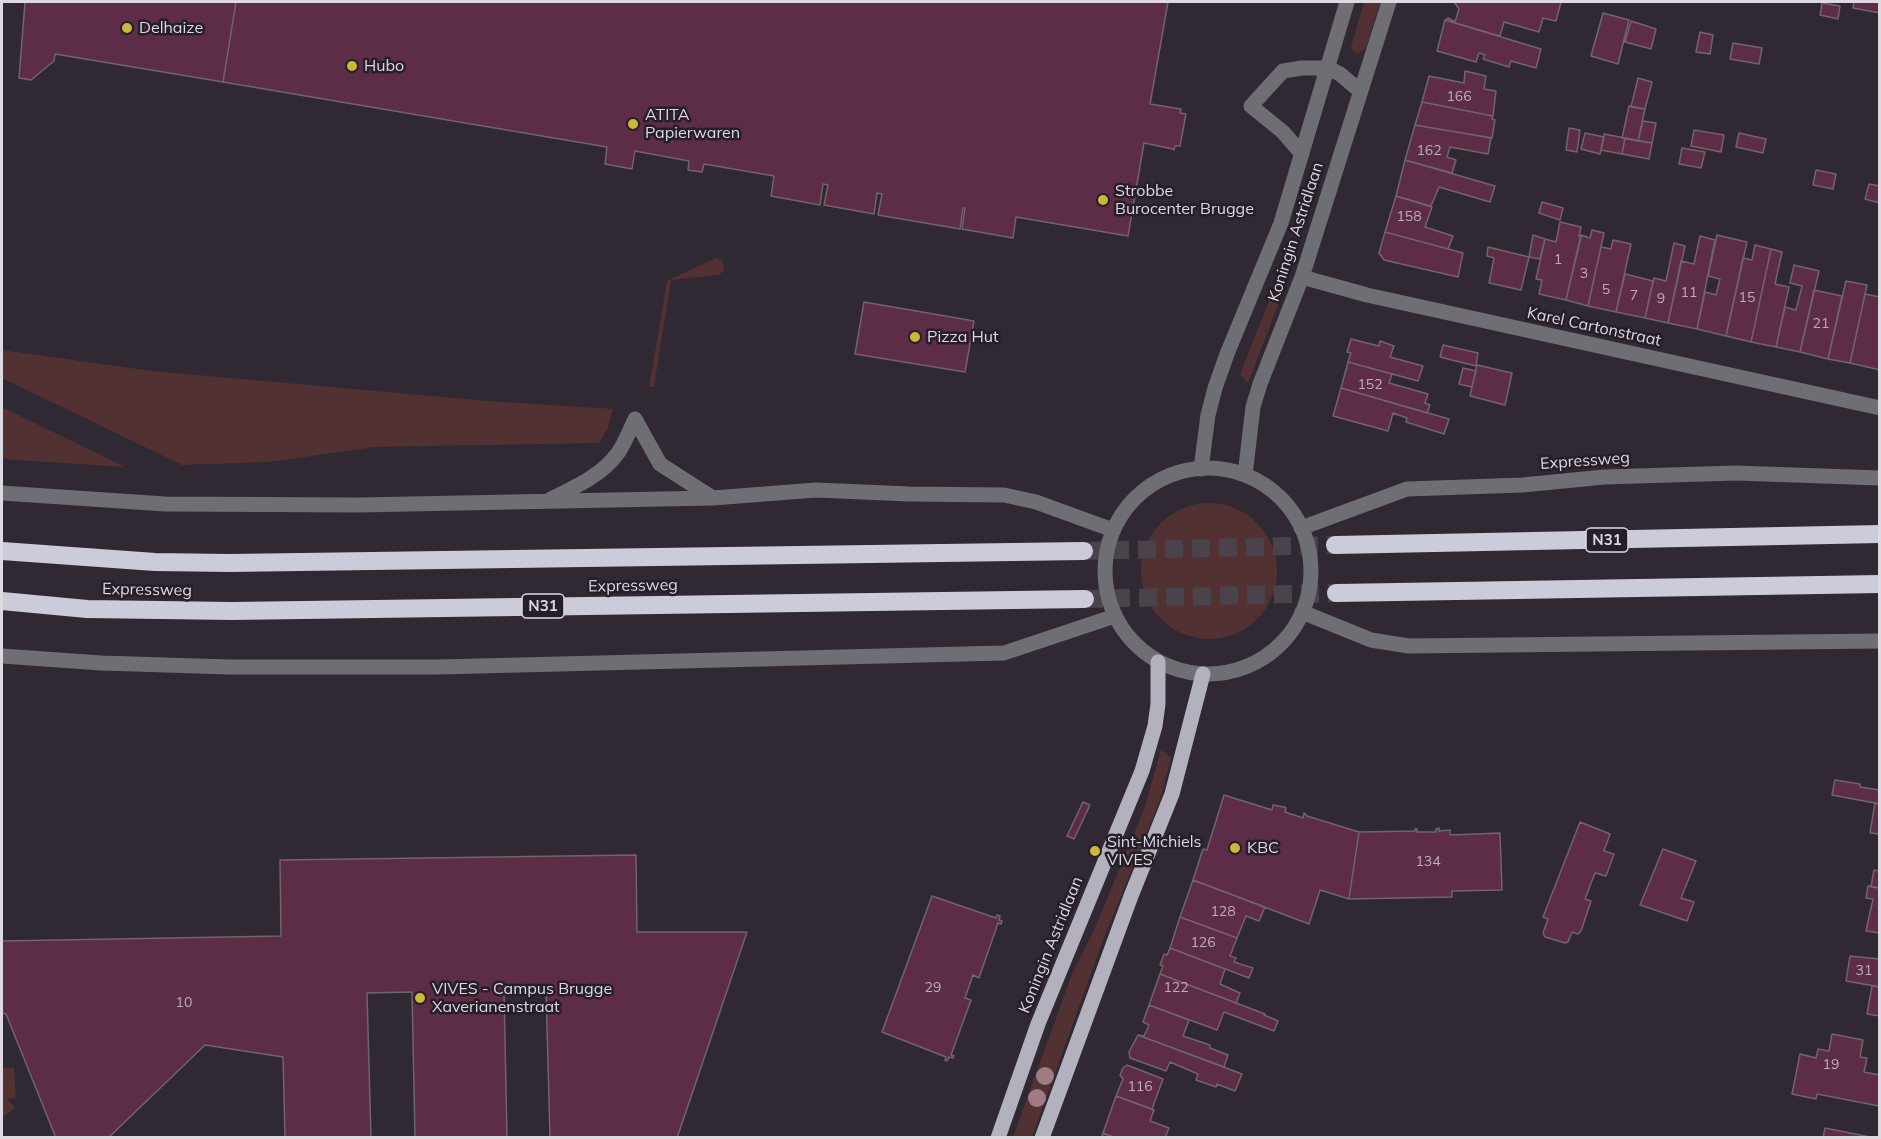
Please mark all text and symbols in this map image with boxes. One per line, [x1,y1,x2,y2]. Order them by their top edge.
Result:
place label: Delhaize [139,18,203,38]
marker: Delhaize [120,21,134,35]
place label: Hubo [364,56,404,76]
marker: Hubo [345,59,359,73]
house number: 166 [1446,89,1472,105]
place label: ATITA Papierwaren [645,105,740,143]
marker: ATITA Papierwaren [626,117,640,131]
house number: 162 [1416,143,1442,159]
street label: Koningin Astridlaan [1264,160,1328,304]
place label: Strobbe Burocenter Brugge [1115,181,1254,219]
marker: Strobbe Burocenter Brugge [1096,193,1110,207]
house number: 158 [1396,209,1422,225]
house number: 1 [1554,252,1562,268]
house number: 3 [1580,266,1588,282]
house number: 5 [1602,282,1610,298]
house number: 11 [1681,285,1697,301]
house number: 7 [1630,288,1638,304]
house number: 15 [1739,290,1755,306]
house number: 9 [1657,291,1665,307]
street label: Karel Cartonstraat [1525,303,1663,351]
house number: 21 [1813,316,1829,332]
place label: Pizza Hut [927,327,999,347]
marker: Pizza Hut [908,330,922,344]
house number: 152 [1357,377,1383,393]
street label: Expressweg [1540,448,1630,474]
road number: N31 [1586,528,1628,552]
street label: Expressweg [588,576,678,596]
street label: Expressweg [102,580,192,600]
road number: N31 [522,594,564,618]
place label: Sint-Michiels VIVES [1107,832,1202,870]
place label: KBC [1247,838,1279,858]
marker: KBC [1228,841,1242,855]
marker: Sint-Michiels VIVES [1088,844,1102,858]
house number: 134 [1415,854,1441,870]
street label: Koningin Astridlaan [1015,874,1087,1016]
house number: 128 [1210,904,1236,920]
house number: 126 [1190,935,1216,951]
house number: 31 [1856,963,1872,979]
place label: VIVES - Campus Brugge Xaverianenstraat [432,979,612,1017]
house number: 29 [925,980,941,996]
house number: 122 [1163,980,1189,996]
marker: VIVES - Campus Brugge Xaverianenstraat [413,991,427,1005]
house number: 10 [176,995,192,1011]
house number: 19 [1823,1057,1839,1073]
house number: 116 [1127,1079,1153,1095]

